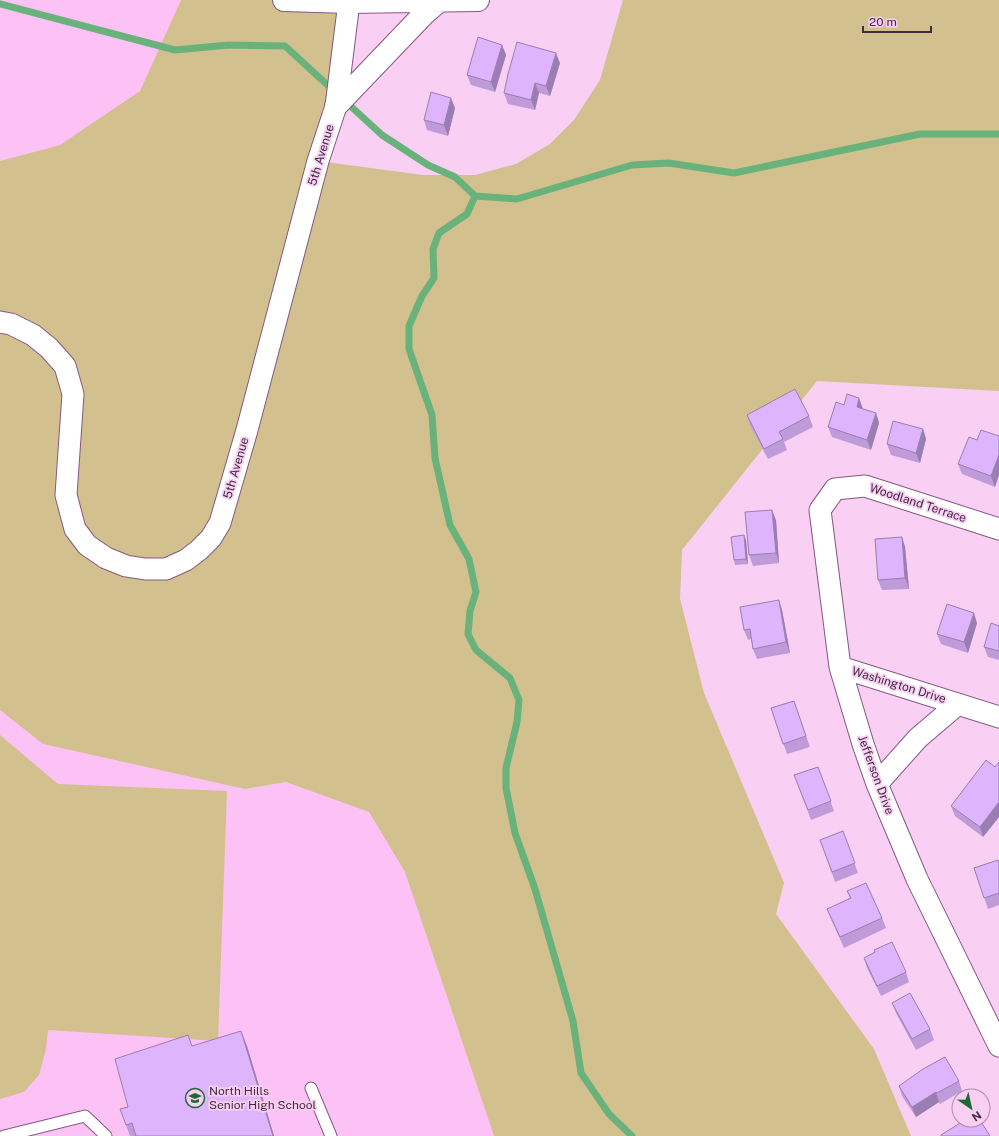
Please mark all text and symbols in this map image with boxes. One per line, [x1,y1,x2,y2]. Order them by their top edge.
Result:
scale bar [863,8,931,34]
text: 20 m [869,15,897,29]
street label: 5th Avenue [305,122,337,187]
street label: 5th Avenue [221,435,252,500]
street label: Woodland Terrace [868,481,968,525]
street label: Washington Drive [850,664,948,706]
street label: Jefferson Drive [855,734,897,817]
place label: North Hills Senior High School [209,1084,317,1112]
school or university icon: North Hills Senior High School [184,1087,206,1109]
north arrow [951,1088,991,1128]
text: N [970,1109,984,1124]

